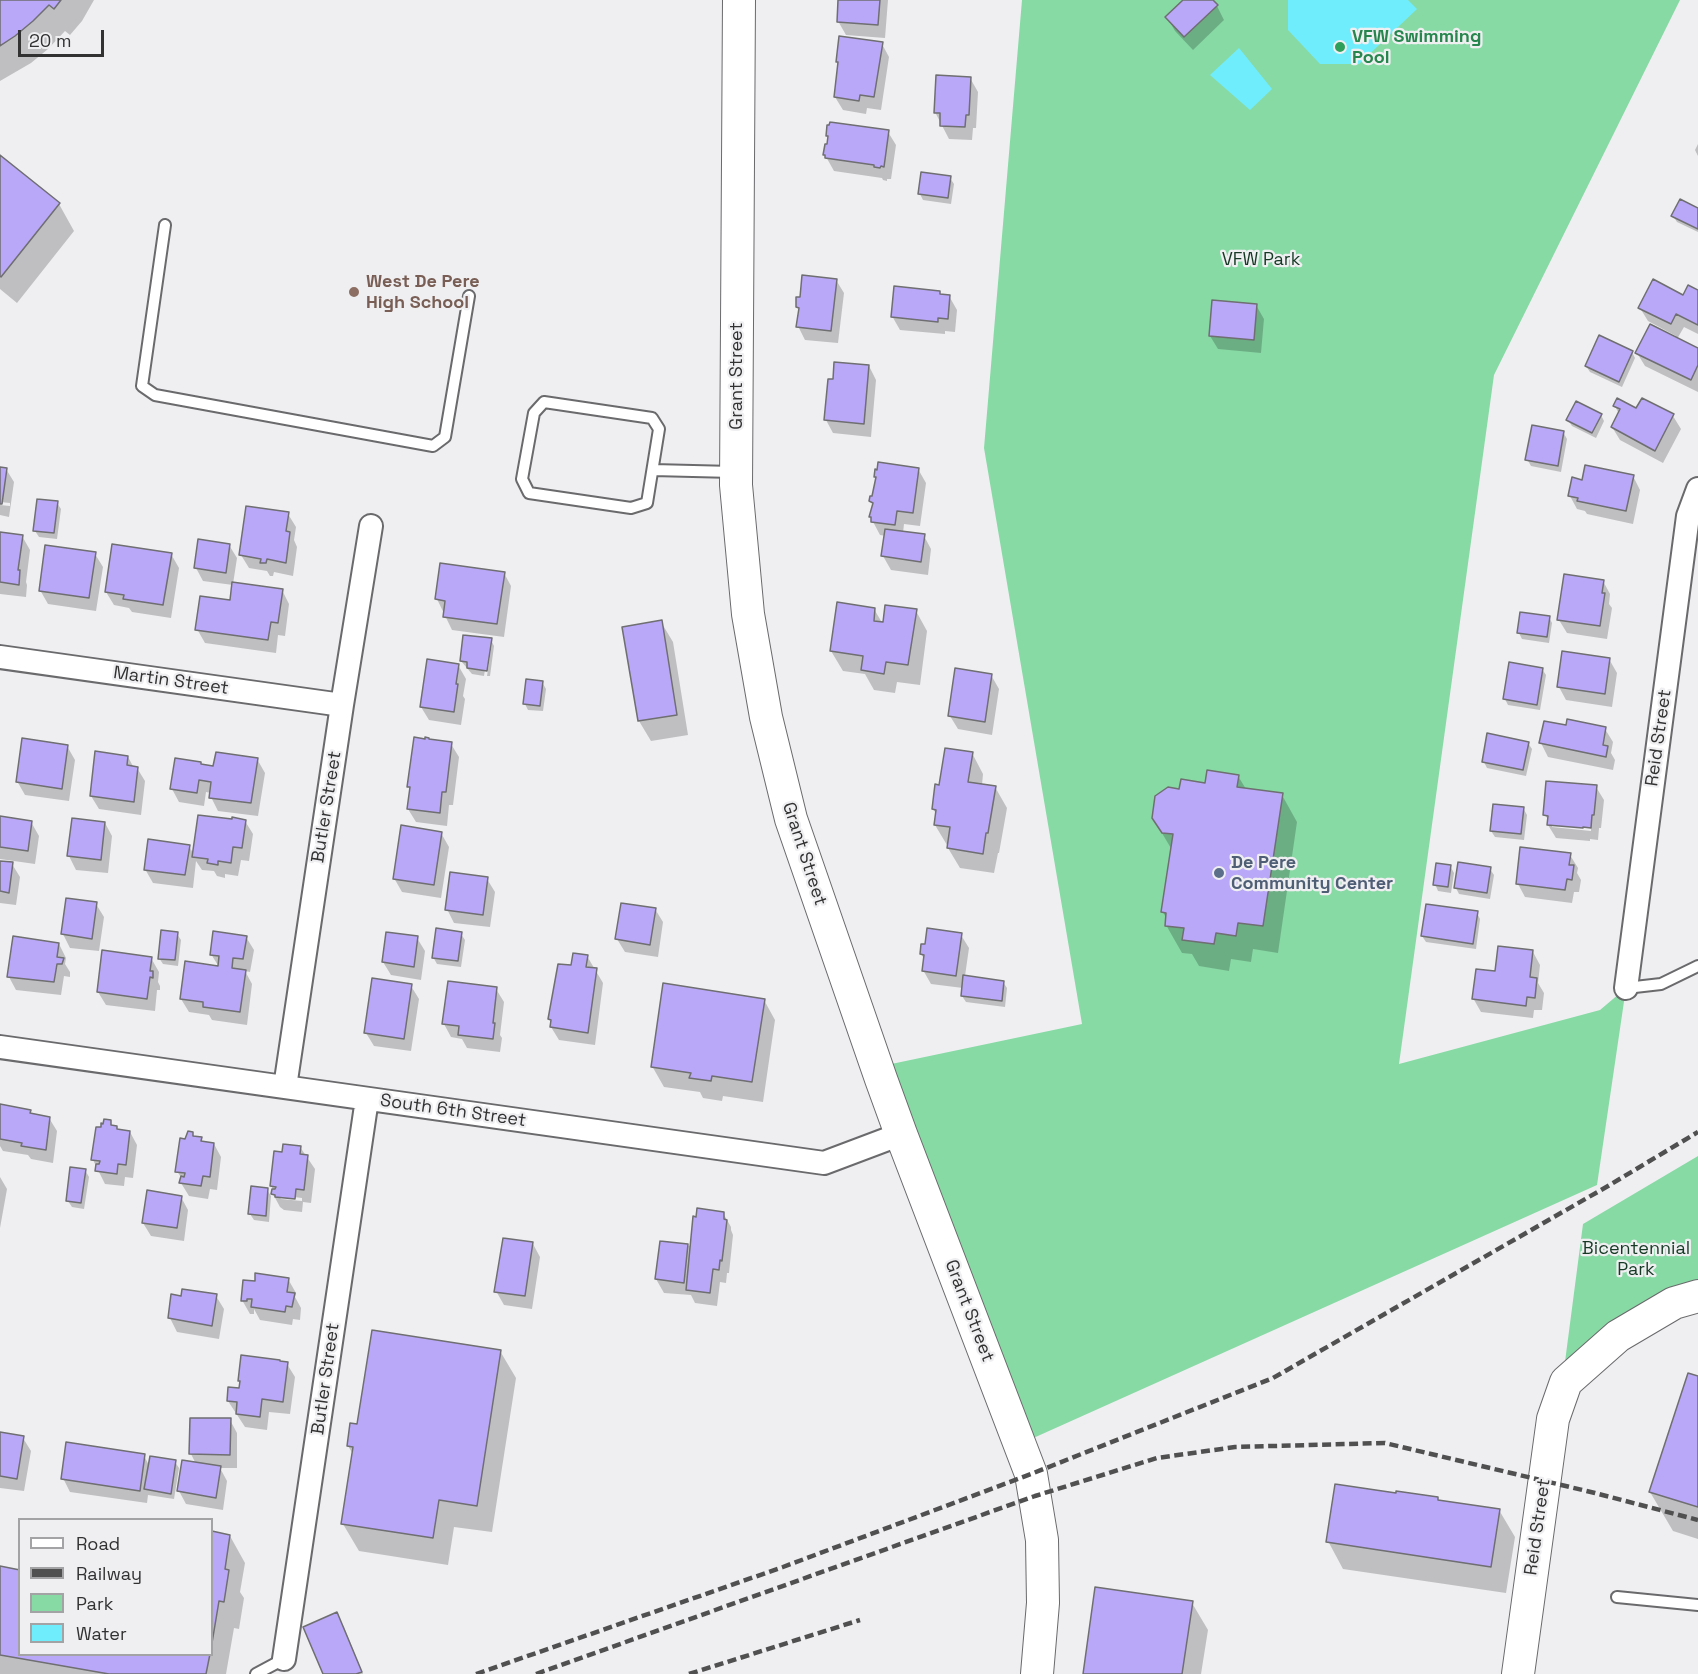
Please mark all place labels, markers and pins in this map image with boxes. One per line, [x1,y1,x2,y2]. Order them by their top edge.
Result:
place label: VFW Swimming Pool [1352,26,1481,68]
marker: VFW Swimming Pool [1333,40,1347,54]
place label: West De Pere High School [366,271,480,314]
marker: West De Pere High School [347,285,361,299]
place label: De Pere Community Center [1231,852,1393,894]
marker: De Pere Community Center [1212,866,1226,880]

